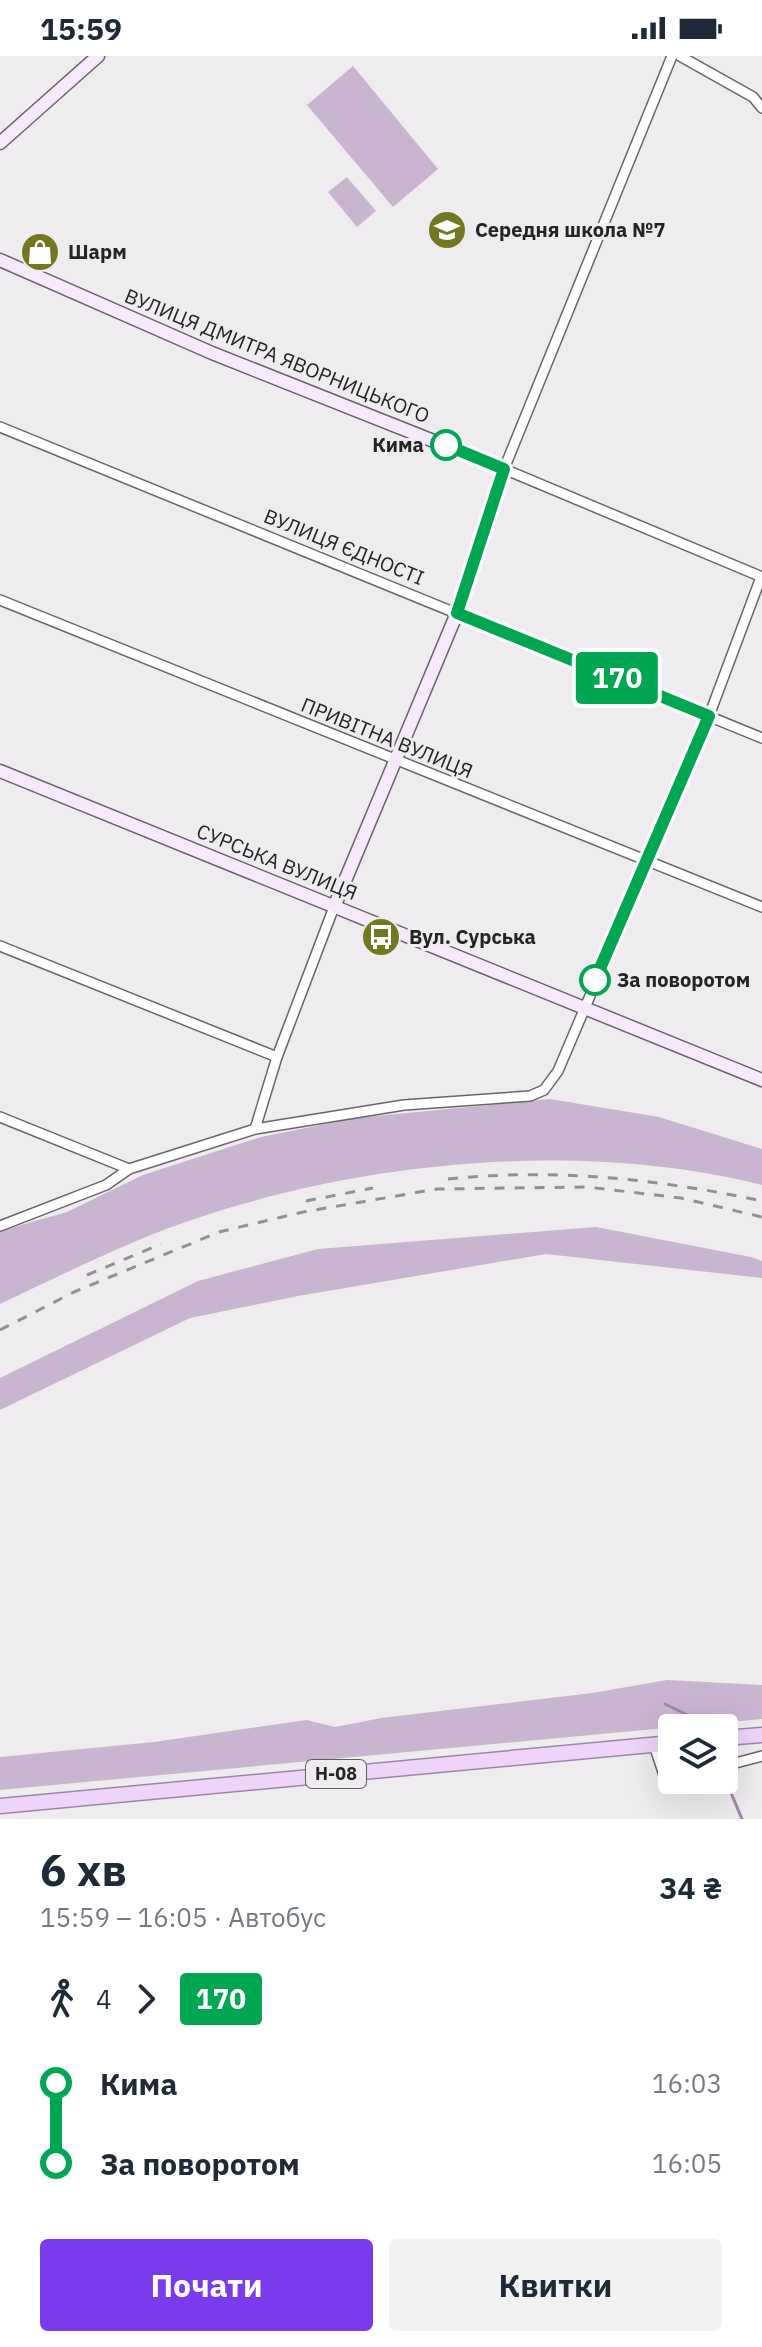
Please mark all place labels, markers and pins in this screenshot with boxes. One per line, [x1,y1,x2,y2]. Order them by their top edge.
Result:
school or university icon: Середня школа №7 [426,209,468,251]
place label: Середня школа №7 [475,216,665,243]
shop icon: Шарм [19,231,61,273]
place label: Шарм [68,238,127,265]
marker: Кима [431,430,461,460]
place label: Кима [372,431,424,458]
bus stop icon: Вул. Сурська [360,916,402,958]
place label: Вул. Сурська [409,923,536,950]
marker: За поворотом [580,965,610,995]
place label: За поворотом [617,966,750,993]

